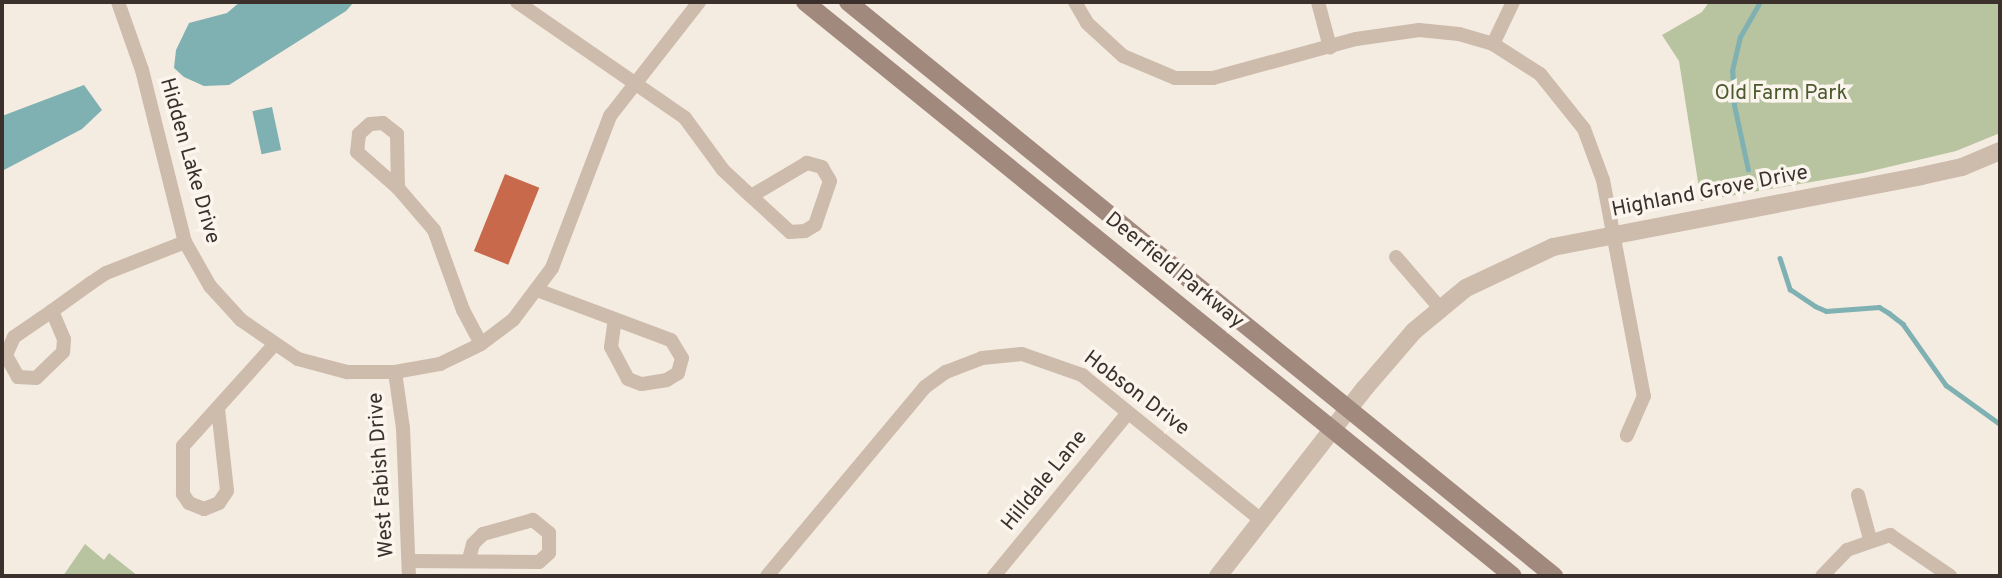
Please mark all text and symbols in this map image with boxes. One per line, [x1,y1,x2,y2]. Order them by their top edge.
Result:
street label: Hidden Lake Drive [153,75,225,247]
park label: Old Farm Park [1714,81,1848,107]
street label: Highland Grove Drive [1610,161,1810,223]
street label: Deerfield Parkway [1099,207,1249,335]
street label: Hobson Drive [1078,346,1194,442]
street label: West Fabish Drive [364,392,400,558]
street label: Hilldale Lane [997,426,1093,536]

